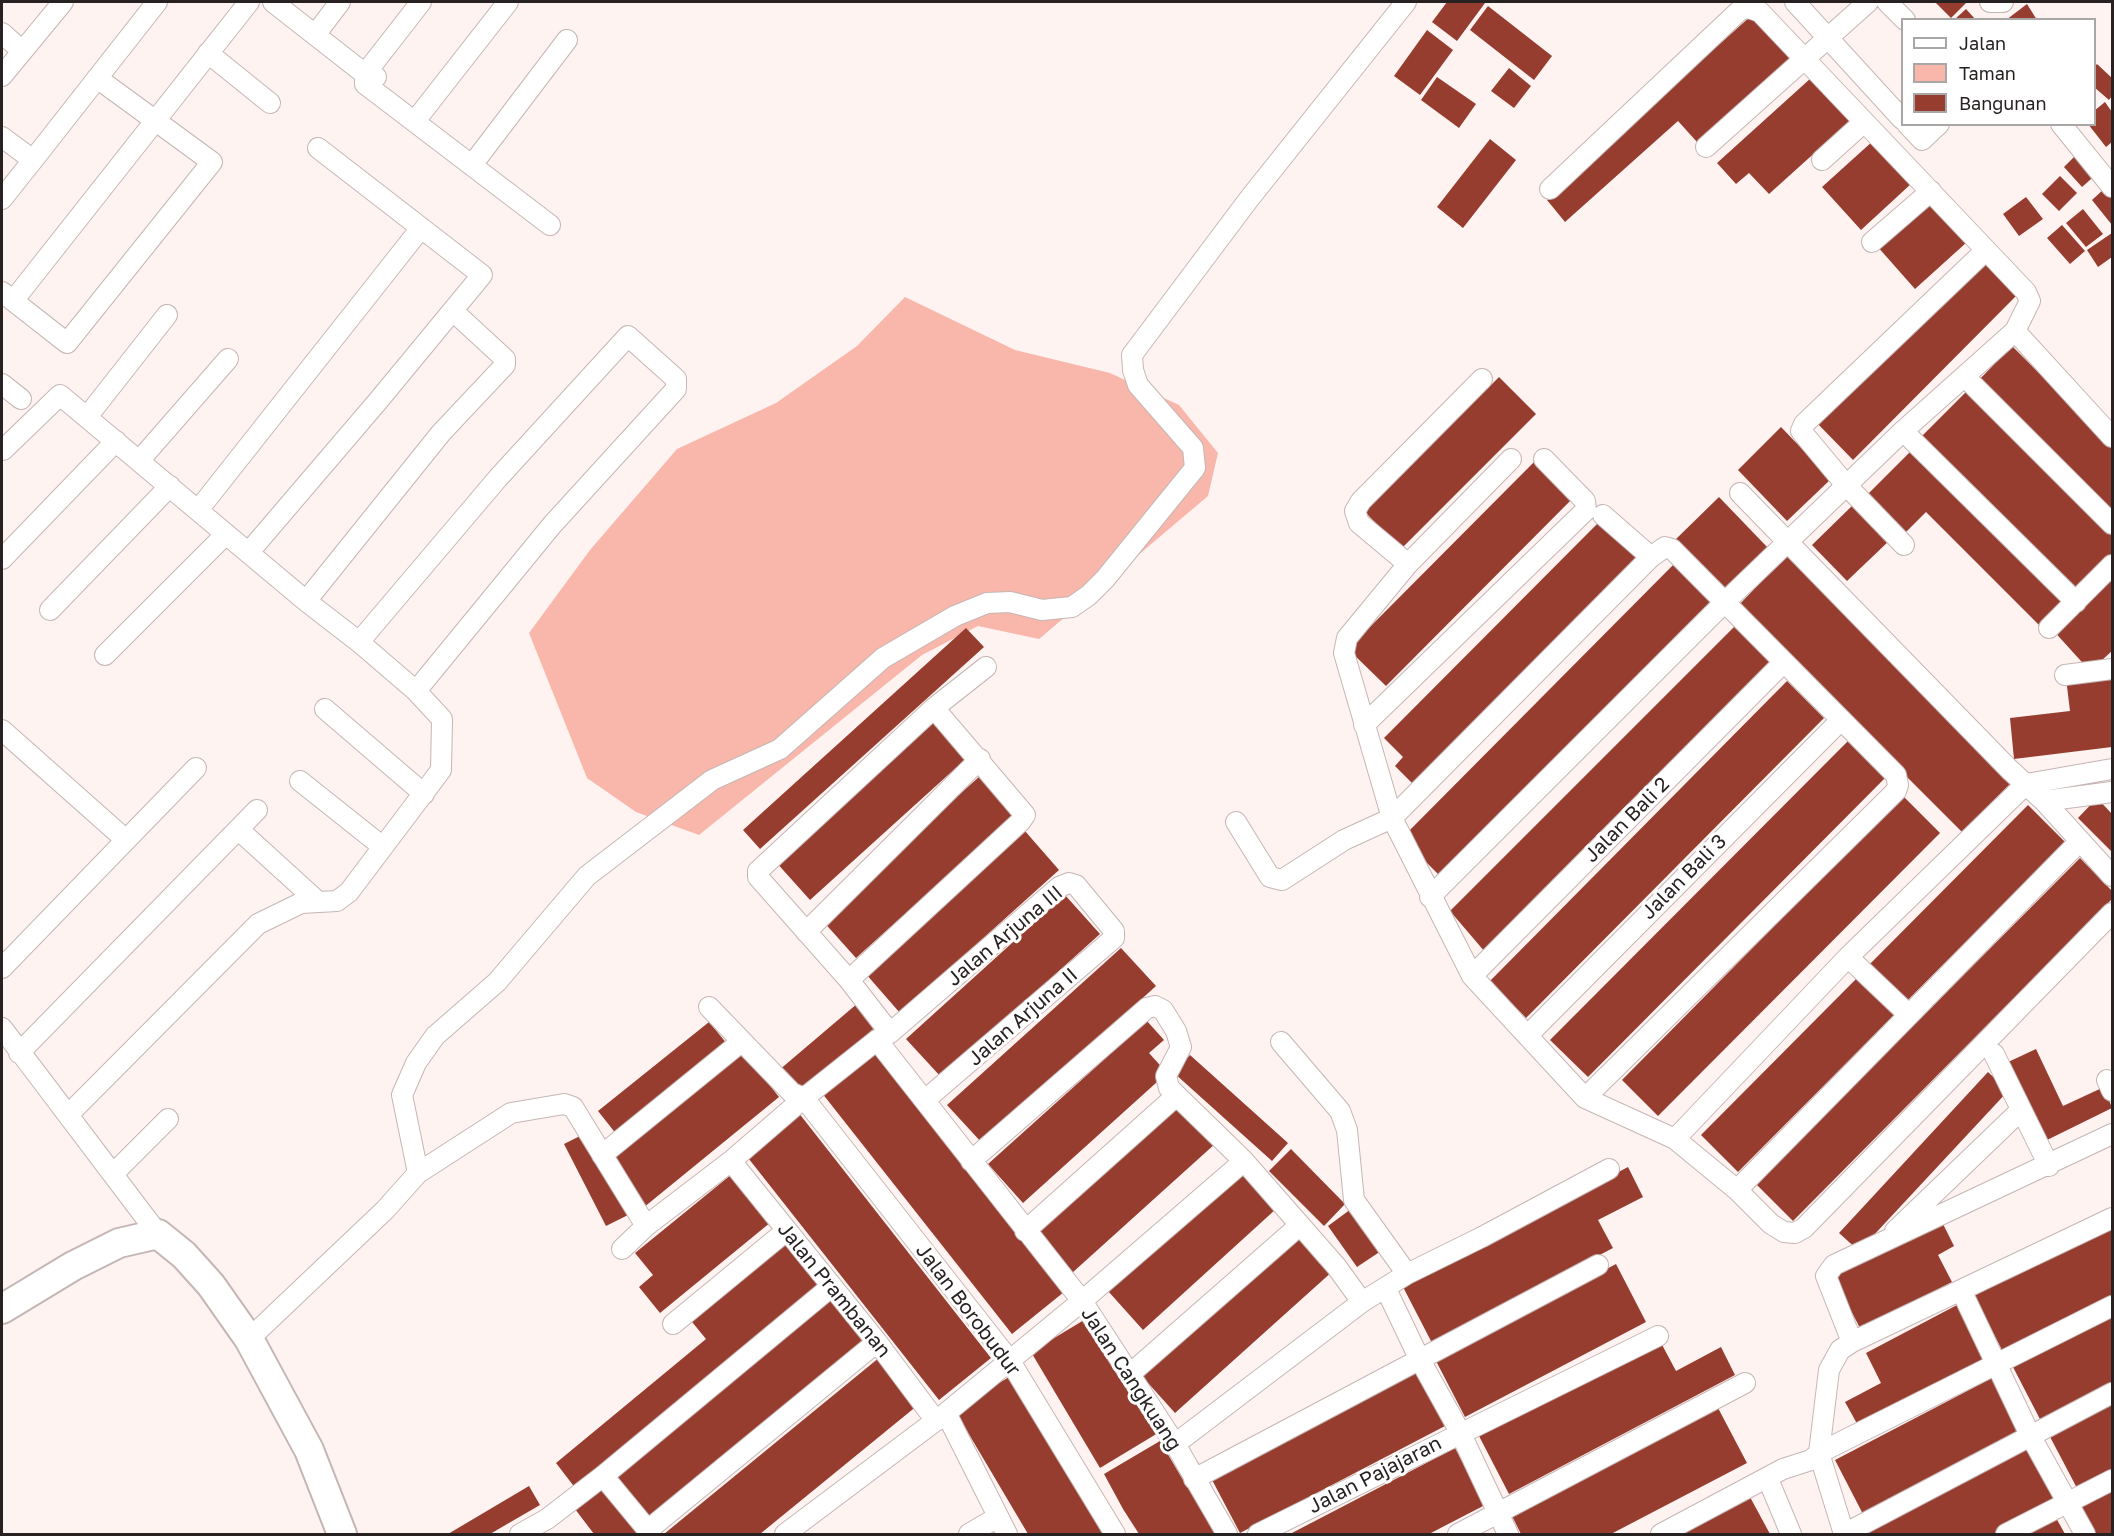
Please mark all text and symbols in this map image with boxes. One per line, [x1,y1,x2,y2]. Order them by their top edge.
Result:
legend [1901,18,2096,126]
text: Jalan [1959,32,2006,54]
text: Taman [1959,62,2016,84]
text: Bangunan [1959,92,2047,114]
street label: Jalan Bali 2 [1579,772,1675,868]
street label: Jalan Bali 3 [1636,829,1732,925]
street label: Jalan Arjuna III [942,881,1068,991]
street label: Jalan Arjuna II [963,963,1083,1071]
street label: Jalan Prambanan [772,1218,896,1362]
street label: Jalan Borobudur [911,1239,1025,1381]
street label: Jalan Cangkuang [1076,1303,1186,1455]
street label: Jalan Pajajaran [1304,1431,1446,1519]

